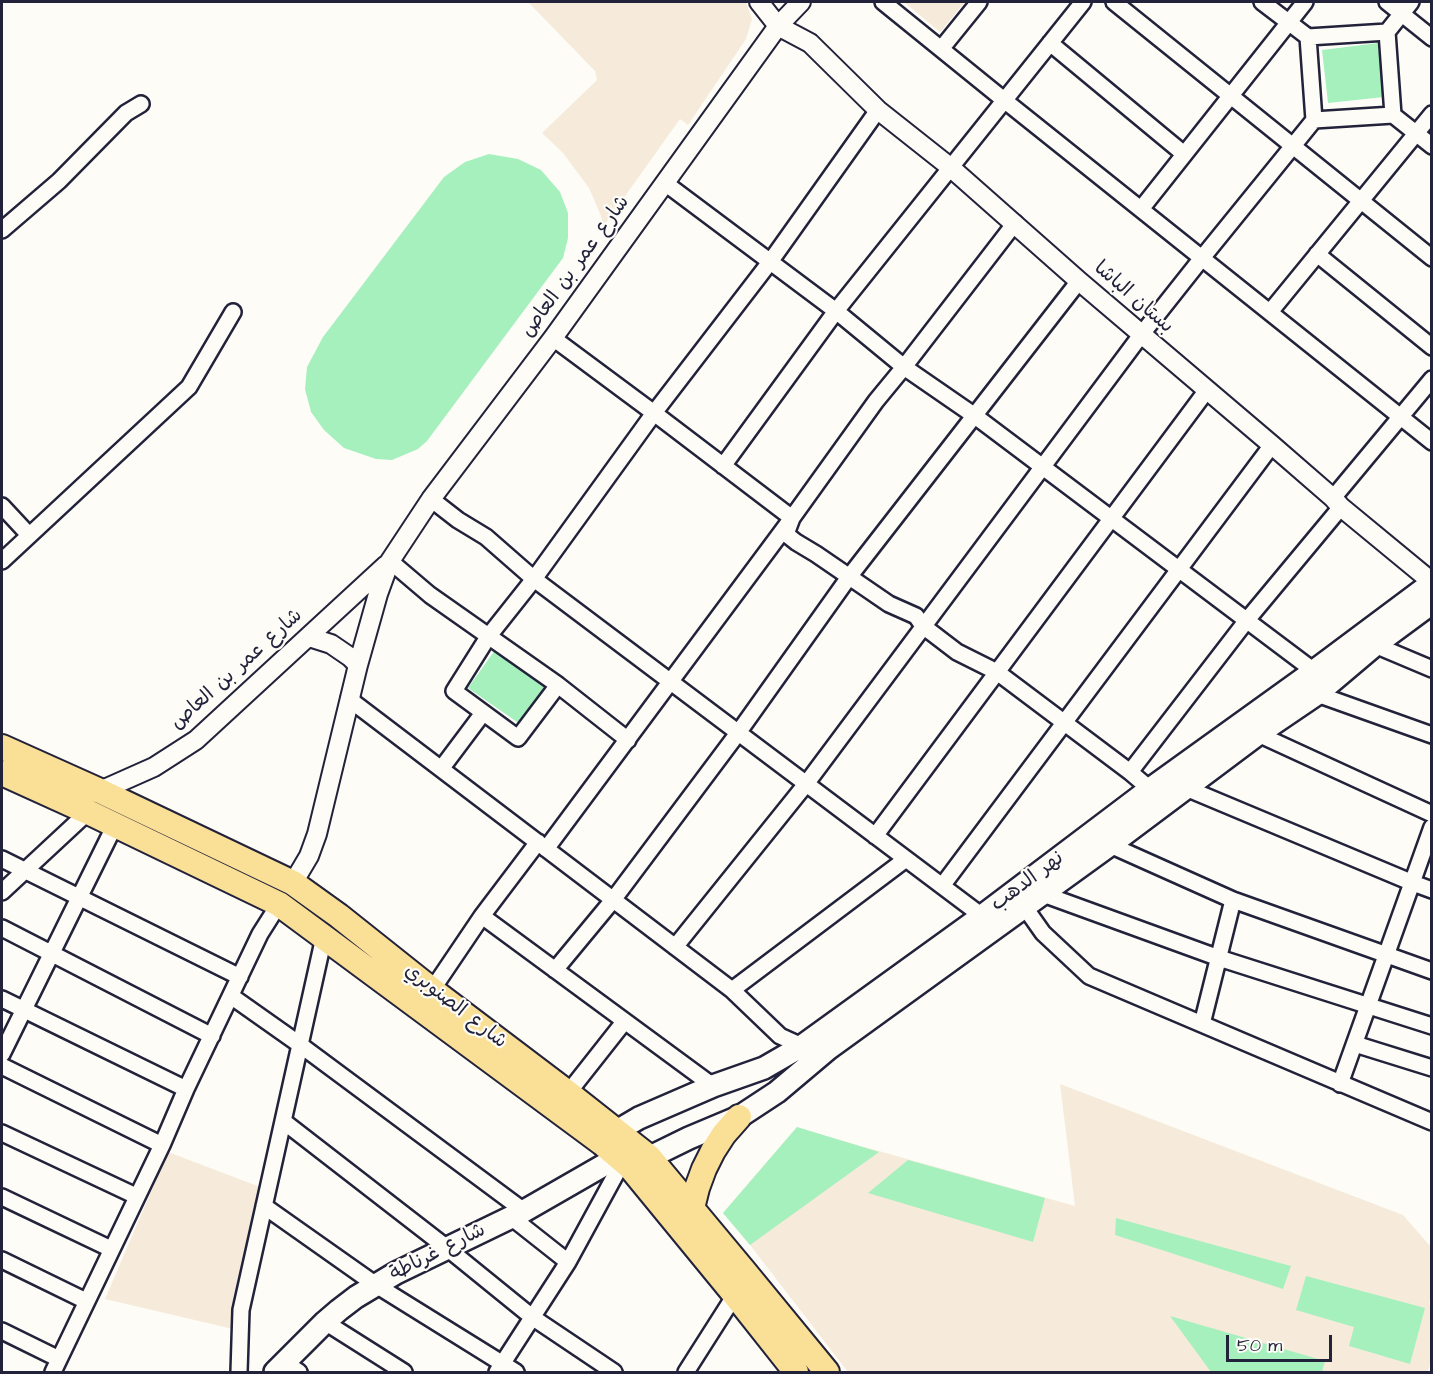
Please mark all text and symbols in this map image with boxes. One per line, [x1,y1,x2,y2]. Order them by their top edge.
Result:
street label: شارع عمر بن العاص [517,191,635,343]
street label: بستان الباشا [1088,257,1178,339]
street label: شارع عمر بن العاص [166,604,308,736]
street label: نهر الدهب [987,847,1069,917]
street label: شارع الصنوبري [399,959,511,1055]
street label: شارع غرناطة [386,1219,490,1287]
scale bar [1229,1323,1336,1361]
text: 50 m [1237,1333,1282,1358]

